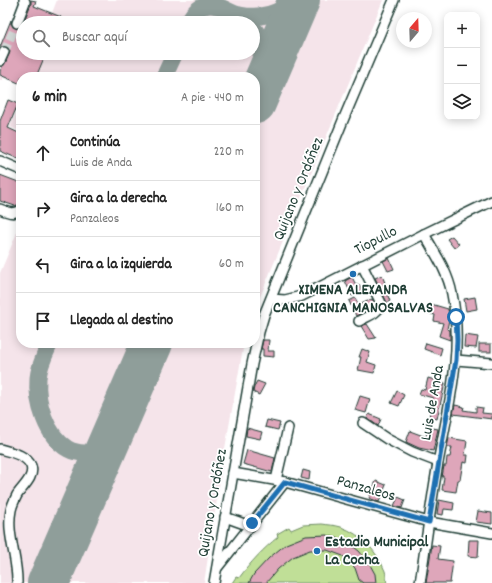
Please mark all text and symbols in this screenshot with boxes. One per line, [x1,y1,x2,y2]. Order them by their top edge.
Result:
north arrow [396,12,432,48]
map controls [444,12,480,120]
button: + [444,12,480,48]
search box [16,16,260,60]
icon: search [30,27,52,49]
text: Buscar aquí [62,27,127,49]
button: − [444,48,480,84]
button: layers [444,84,480,120]
text: 6 min [32,86,67,110]
text: A pie · 440 m [181,89,244,108]
text: Continúa [70,132,120,154]
street label: Quijano y Ordóñez [268,134,330,244]
icon: ahead [32,142,54,164]
text: 220 m [214,143,244,162]
text: Luis de Anda [70,154,132,173]
text: Gira a la derecha [70,188,167,210]
icon: right [32,198,54,220]
text: 160 m [216,199,244,218]
text: Panzaleos [70,210,119,229]
street label: Tiopullo [351,220,401,262]
icon: left [32,254,54,276]
text: Gira a la izquierda [70,254,171,276]
text: 60 m [219,255,244,274]
marker: XIMENA ALEXANDR CANCHIGNIA MANOSALVAS [348,269,358,279]
place label: XIMENA ALEXANDR CANCHIGNIA MANOSALVAS [273,279,433,320]
route start [447,308,465,326]
icon: arrive [32,310,54,332]
text: Llegada al destino [70,310,173,332]
street label: Luis de Anda [415,363,451,442]
street label: Quijano y Ordóñez [192,447,234,559]
street label: Panzaleos [334,470,398,508]
route end [243,514,261,532]
place label: Estadio Municipal La Cocha [325,531,428,572]
marker: Estadio Municipal La Cocha [312,546,322,556]

